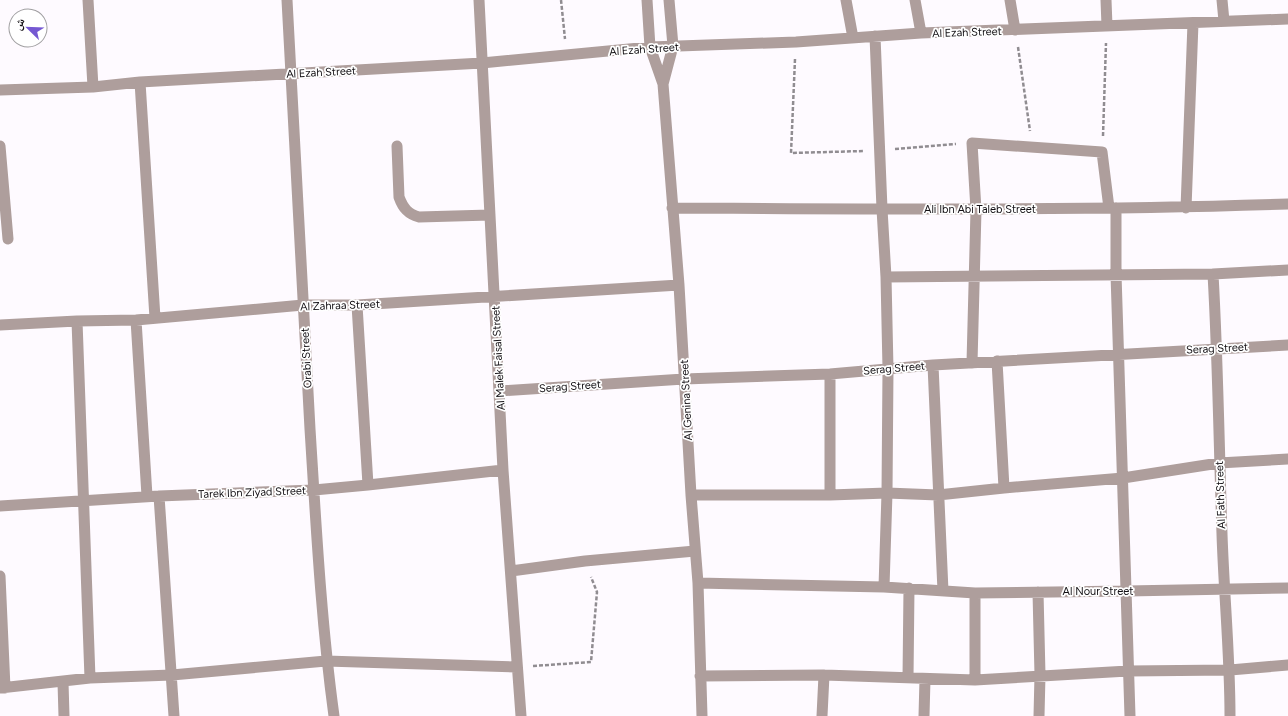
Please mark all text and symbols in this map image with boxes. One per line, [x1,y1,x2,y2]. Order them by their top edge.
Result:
north arrow [8,8,48,48]
text: ش [11,16,29,33]
street label: Al Ezah Street [932,25,1002,40]
street label: Al Ezah Street [609,41,679,58]
street label: Al Ezah Street [286,64,356,81]
street label: Ali Ibn Abi Taleb Street [924,203,1036,216]
street label: Al Zahraa Street [300,298,380,313]
street label: Al Malek Faisal Street [489,305,508,411]
street label: Orabi Street [298,327,315,388]
street label: Serag Street [1186,340,1248,357]
street label: Al Genina Street [678,359,695,441]
street label: Serag Street [863,359,926,378]
street label: Serag Street [539,378,601,395]
street label: Al Fath Street [1213,461,1228,529]
street label: Tarek Ibn Ziyad Street [198,484,306,501]
street label: Al Nour Street [1063,585,1133,598]

